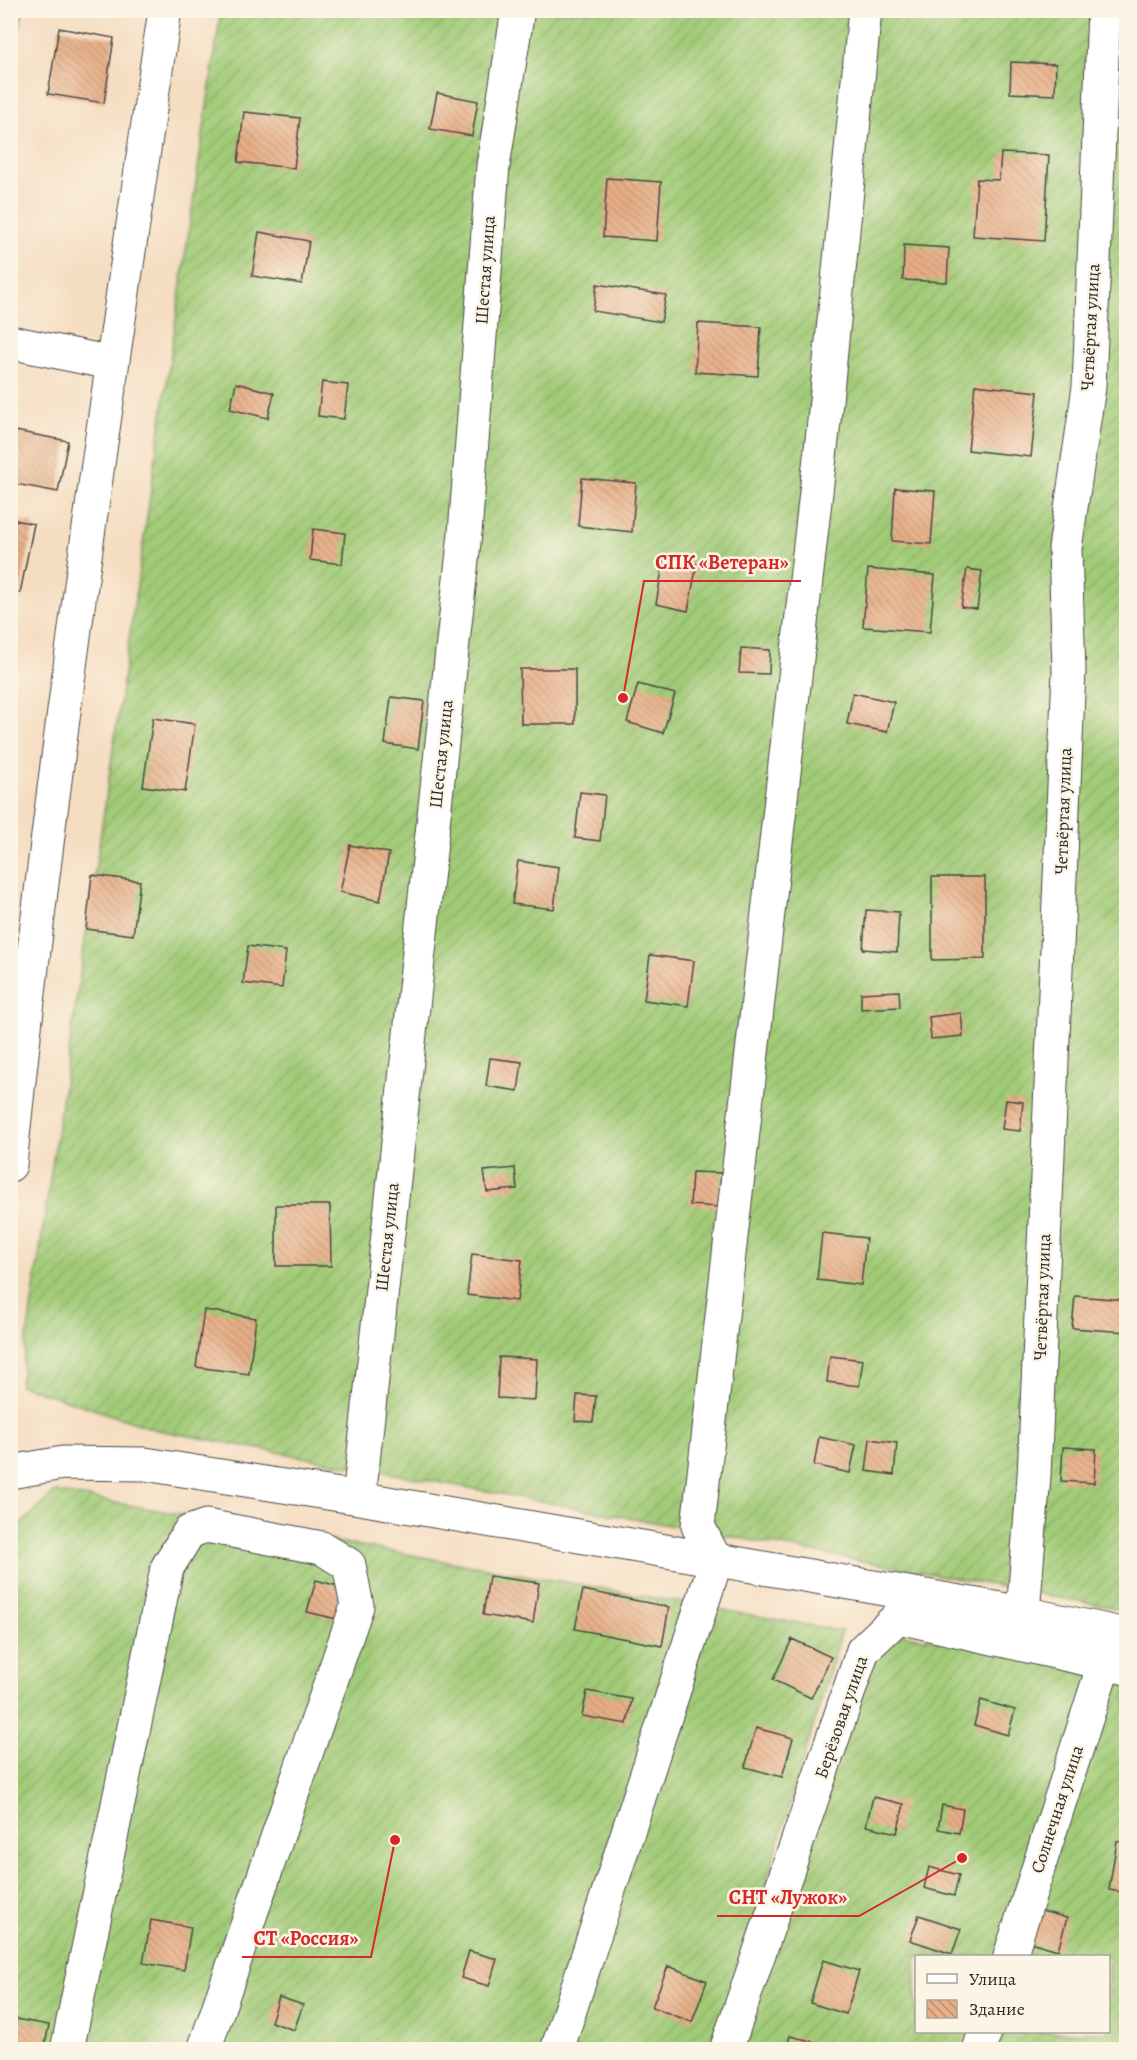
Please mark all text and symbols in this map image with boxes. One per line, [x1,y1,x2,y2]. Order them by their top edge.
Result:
street label: Шестая улица [469,214,501,325]
street label: Четвёртая улица [1075,262,1105,391]
callout: СПК «Ветеран» [644,543,801,581]
text: СПК «Ветеран» [655,549,789,576]
street label: Шестая улица [423,698,459,810]
street label: Четвёртая улица [1049,746,1077,875]
street label: Шестая улица [369,1181,405,1293]
street label: Четвёртая улица [1028,1232,1056,1361]
street label: Берёзовая улица [809,1652,873,1782]
street label: Солнечная улица [1025,1741,1089,1876]
callout: СНТ «Лужок» [717,1878,859,1916]
text: СНТ «Лужок» [729,1884,847,1911]
callout: СТ «Россия» [242,1919,371,1957]
text: СТ «Россия» [254,1925,359,1952]
legend [915,1955,1110,2033]
text: Улица [969,1967,1017,1991]
text: Здание [969,1997,1025,2021]

